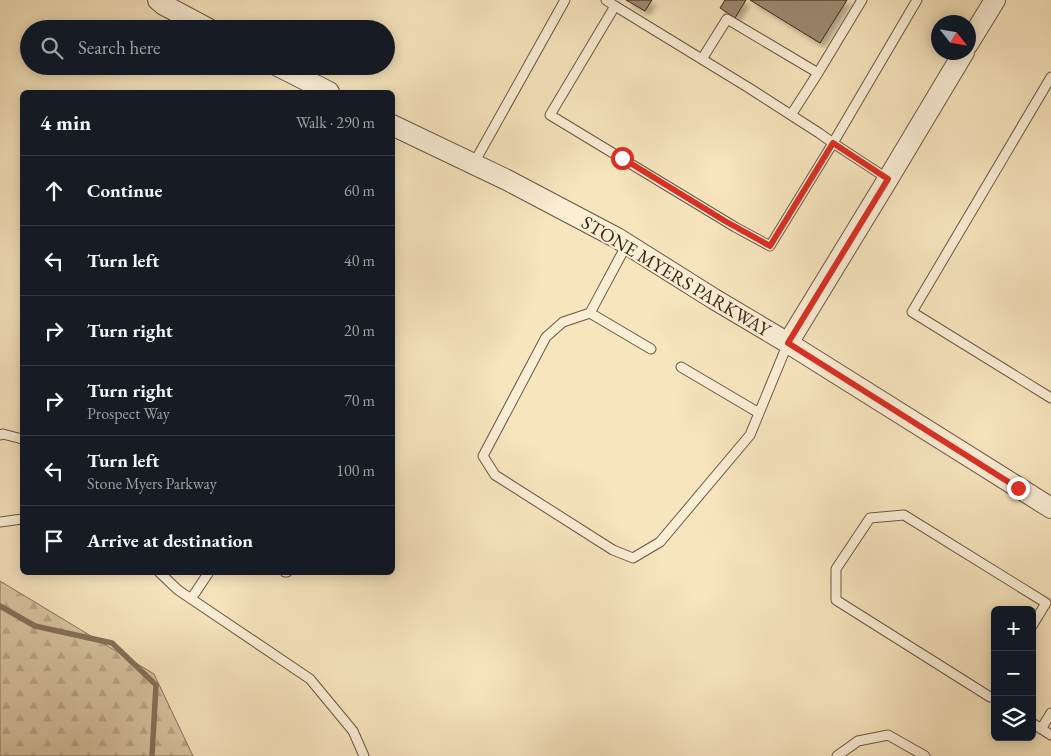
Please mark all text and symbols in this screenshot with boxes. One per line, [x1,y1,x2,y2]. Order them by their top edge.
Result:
north arrow [931,15,976,60]
search box [20,20,395,75]
icon: search [38,34,66,62]
text: Search here [78,35,160,60]
text: 4 min [40,109,91,136]
text: Walk · 290 m [296,112,375,133]
route start [611,147,634,170]
icon: ahead [40,177,68,205]
text: Continue [87,178,162,203]
text: 60 m [344,180,375,201]
street label: STONE MYERS PARKWAY [577,210,776,343]
icon: left [40,247,68,275]
text: Turn left [87,248,159,273]
text: 40 m [344,250,375,271]
icon: right [40,317,68,345]
text: Turn right [87,318,173,343]
text: 20 m [344,320,375,341]
text: Turn right [87,378,173,403]
icon: right [40,387,68,415]
text: 70 m [344,390,375,411]
text: Prospect Way [87,403,170,424]
text: Turn left [87,448,159,473]
icon: left [40,457,68,485]
text: 100 m [336,460,375,481]
text: Stone Myers Parkway [87,473,217,494]
route end [1007,477,1030,500]
icon: arrive [40,527,68,555]
text: Arrive at destination [87,528,253,553]
map controls [991,606,1036,741]
button: + [991,606,1036,651]
button: − [991,651,1036,696]
button: layers [991,696,1036,741]

